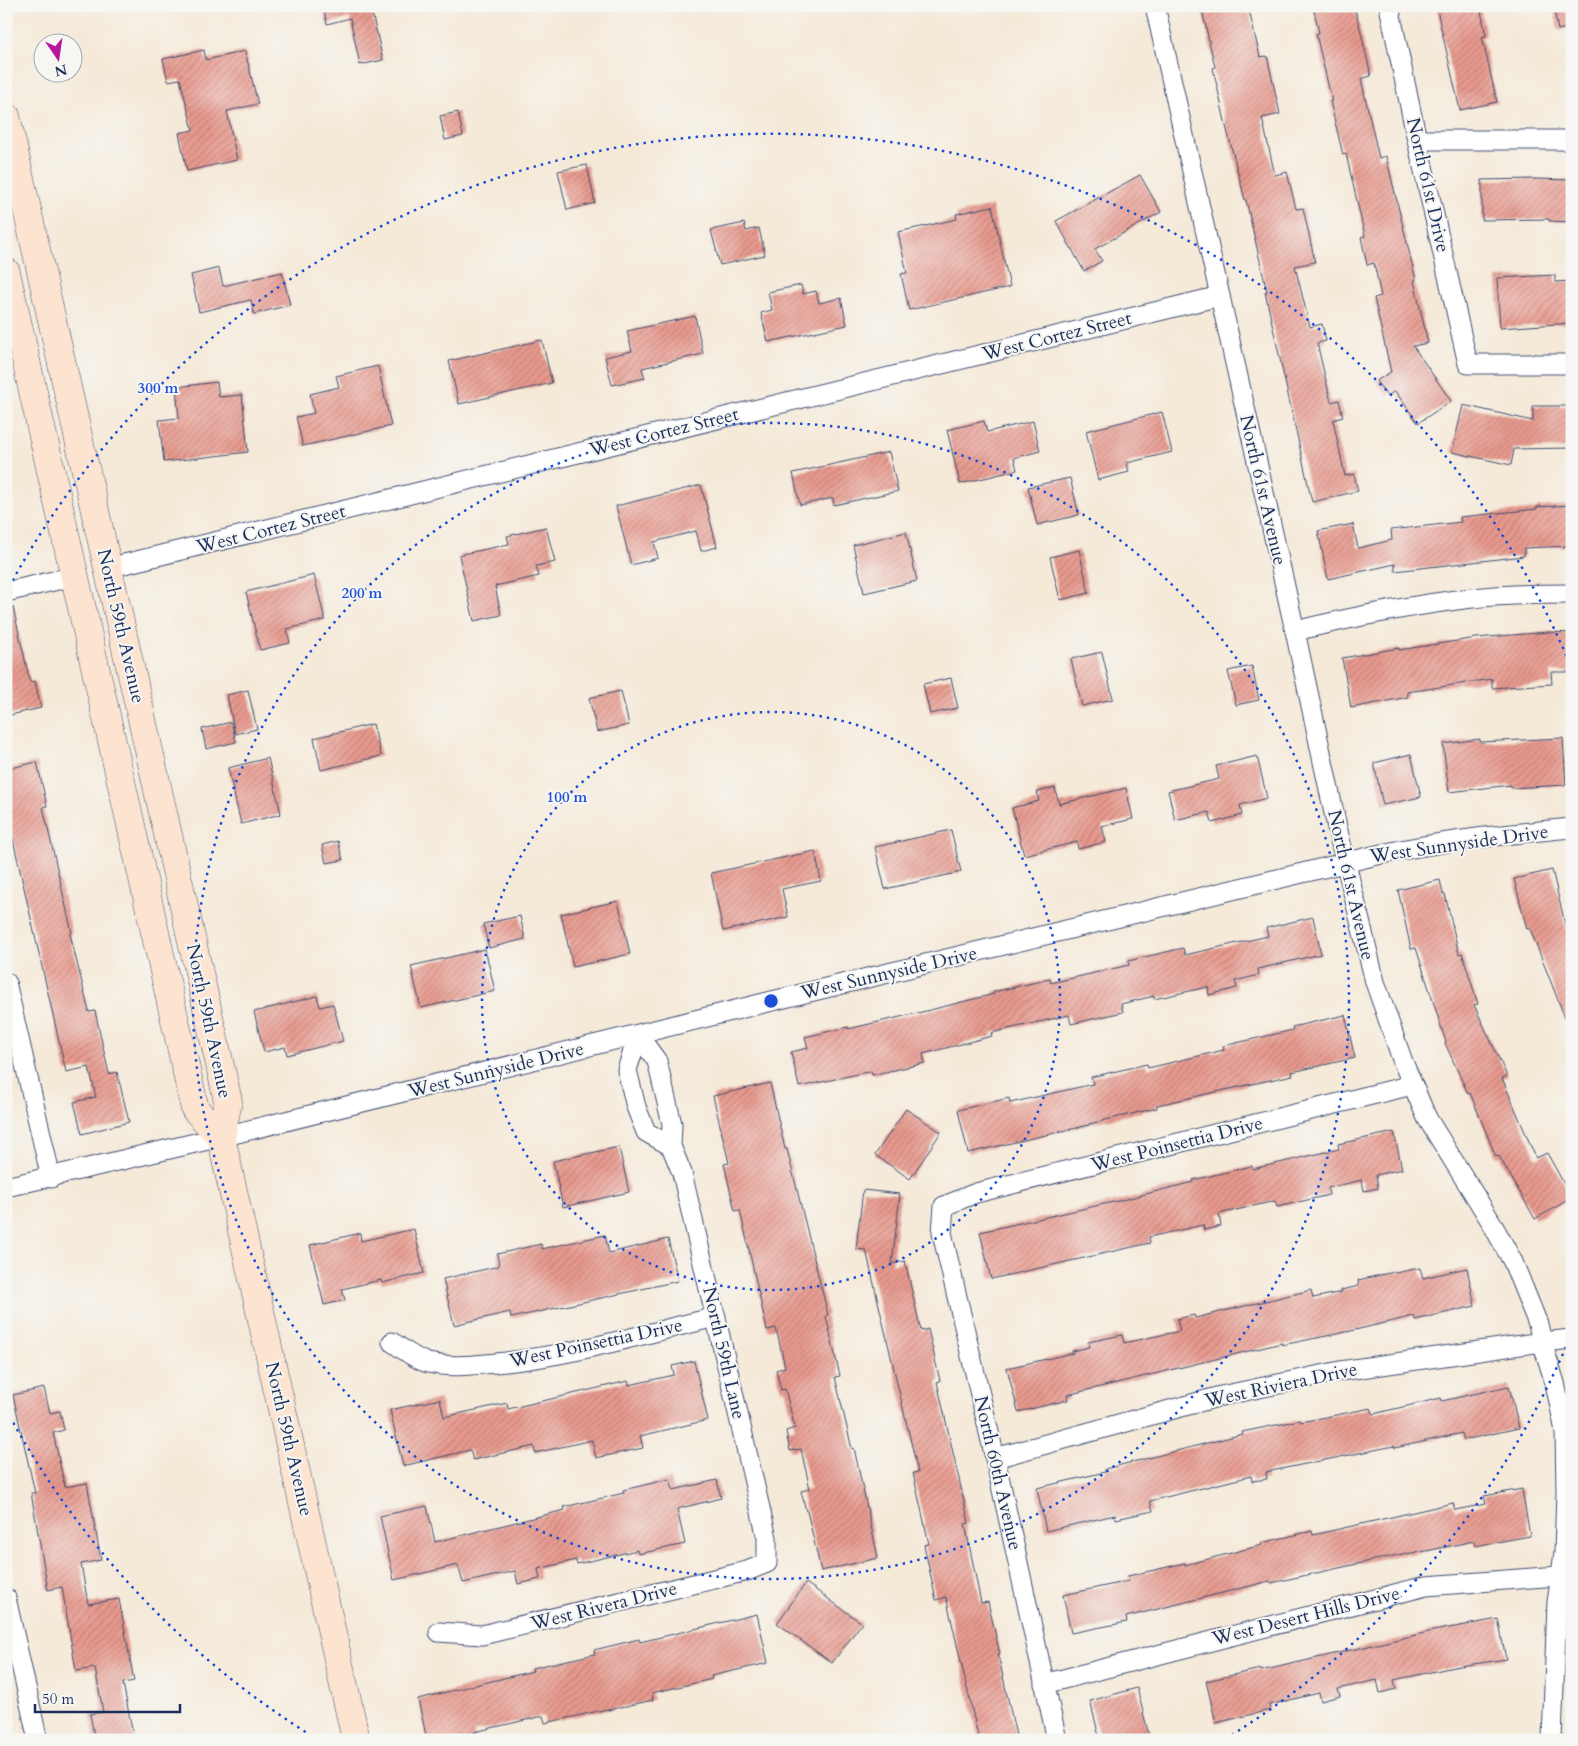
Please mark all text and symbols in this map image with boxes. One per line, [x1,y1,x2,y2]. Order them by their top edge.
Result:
north arrow [32,32,82,82]
text: N [53,60,69,81]
street label: North 61st Drive [1400,115,1456,255]
street label: West Cortez Street [979,305,1134,367]
text: 300 m [138,378,179,398]
street label: West Cortez Street [586,401,741,463]
street label: North 61st Avenue [1233,412,1293,568]
street label: West Cortez Street [193,498,348,560]
street label: North 59th Avenue [91,546,151,706]
text: 200 m [342,583,383,603]
text: 100 m [547,787,588,807]
street label: North 61st Avenue [1321,807,1381,963]
street label: West Sunnyside Drive [1367,819,1550,870]
street label: West Sunnyside Drive [797,940,980,1006]
street label: North 59th Avenue [180,941,238,1101]
centre of rings [762,992,780,1010]
street label: West Sunnyside Drive [404,1036,587,1105]
street label: West Poinsettia Drive [1087,1110,1266,1178]
street label: North 59th Lane [696,1284,752,1422]
street label: West Poinsettia Drive [506,1312,685,1374]
street label: West Riviera Drive [1201,1356,1360,1414]
street label: North 59th Avenue [259,1359,319,1519]
street label: North 60th Avenue [968,1393,1028,1553]
street label: West Rivera Drive [527,1575,680,1637]
street label: West Desert Hills Drive [1209,1580,1403,1652]
scale bar [35,1681,180,1713]
text: 50 m [42,1689,74,1709]

